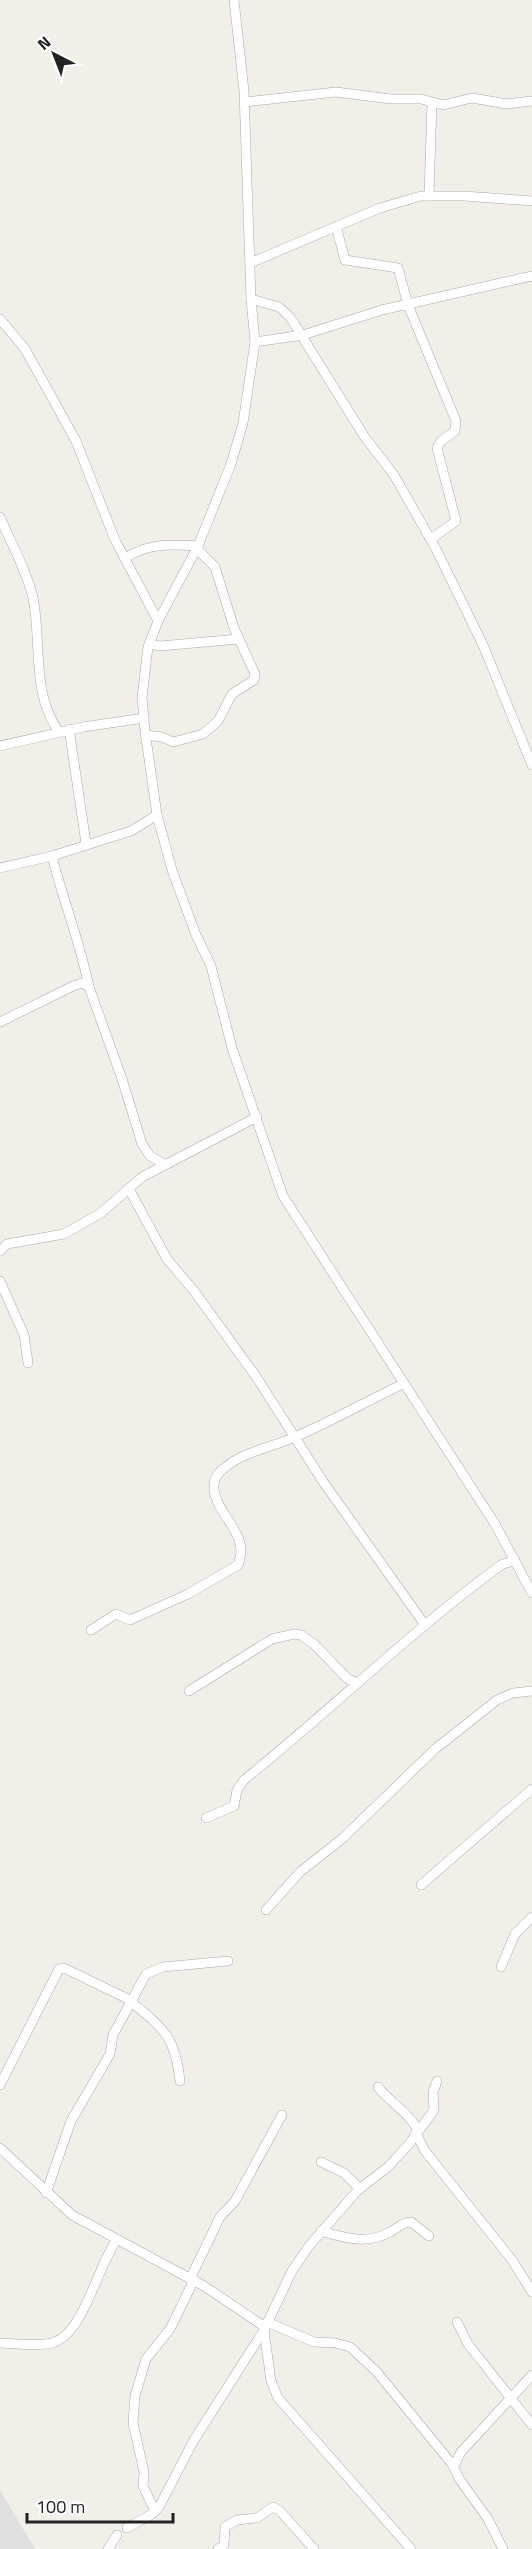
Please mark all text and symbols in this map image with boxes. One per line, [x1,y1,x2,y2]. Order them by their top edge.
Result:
north arrow [24,24,84,84]
text: N [32,30,56,55]
scale bar [27,2486,172,2524]
text: 100 m [36,2493,85,2520]

